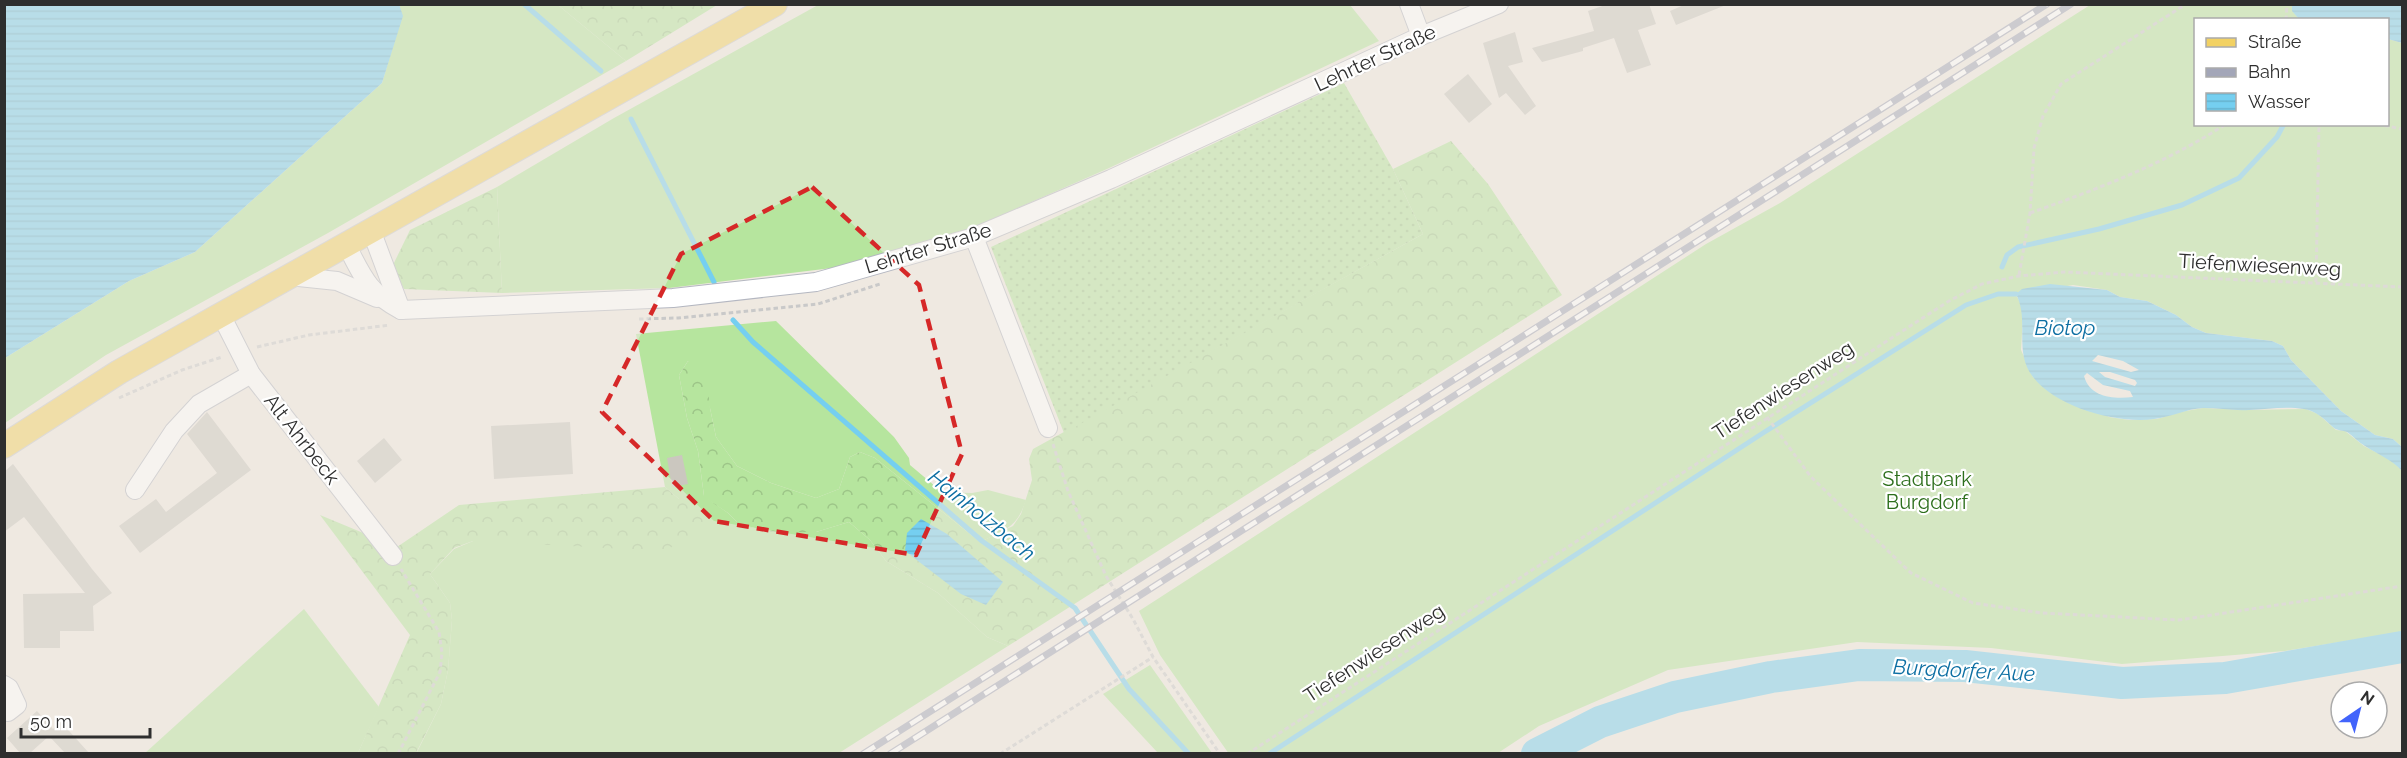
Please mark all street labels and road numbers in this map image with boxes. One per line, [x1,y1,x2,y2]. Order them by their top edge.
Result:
street label: Lehrter Straße [1311,19,1440,97]
street label: Lehrter Straße [862,217,994,279]
street label: Tiefenwiesenweg [2178,249,2342,281]
street label: Tiefenwiesenweg [1708,336,1858,444]
street label: Alt Ahrbeck [259,389,345,489]
street label: Tiefenwiesenweg [1299,599,1449,707]

